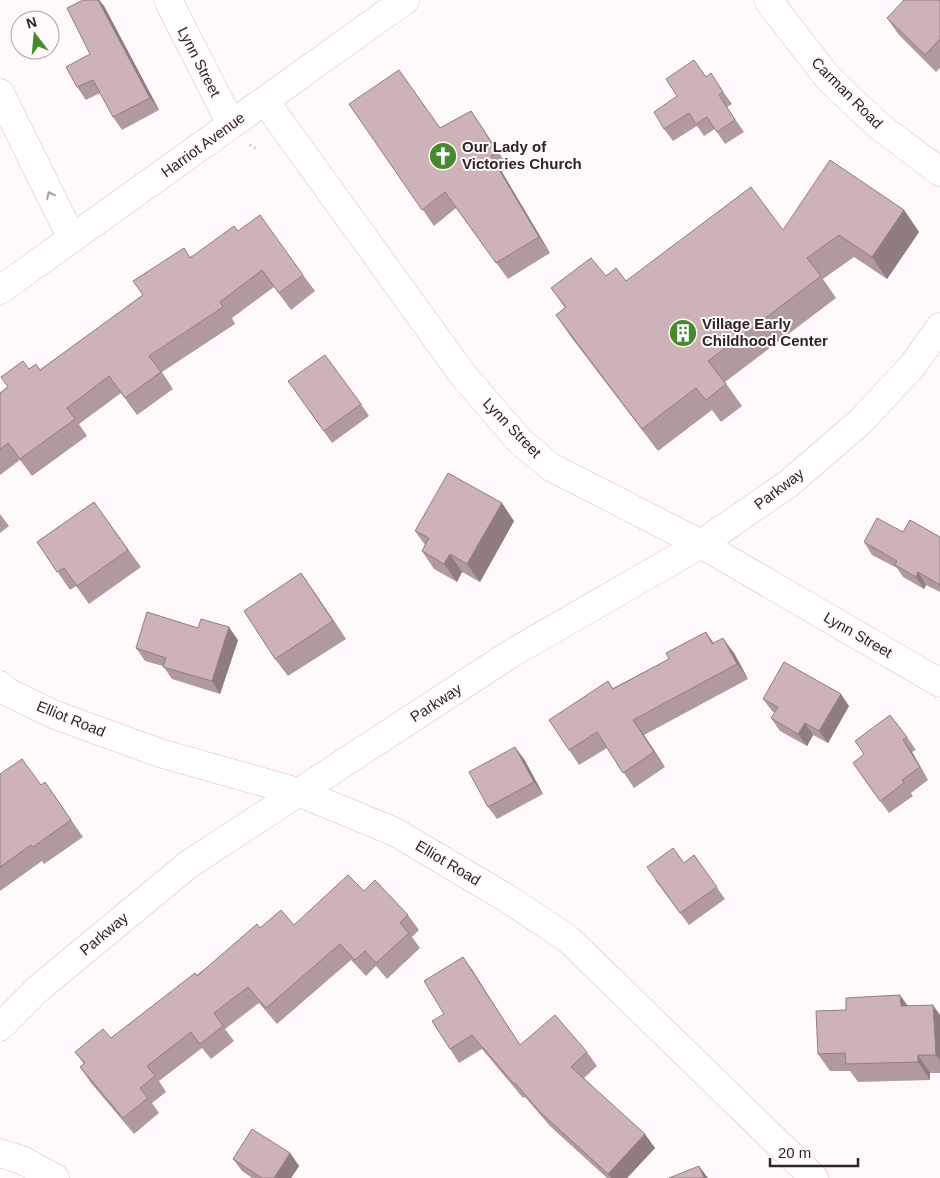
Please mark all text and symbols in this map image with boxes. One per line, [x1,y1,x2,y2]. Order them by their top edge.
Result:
north arrow [10,10,60,60]
text: N [24,13,38,32]
street label: Lynn Street [175,24,225,100]
street label: Carman Road [808,54,886,132]
street label: Harriot Avenue [158,109,248,181]
place label: Our Lady of Victories Church [462,138,582,172]
church icon: Our Lady of Victories Church [428,141,458,171]
one-way arrow [46,191,56,200]
place label: Village Early Childhood Center [702,315,828,349]
building icon: Village Early Childhood Center [668,318,698,348]
street label: Lynn Street [480,394,545,462]
street label: Parkway [751,464,807,513]
street label: Lynn Street [821,608,896,661]
street label: Parkway [407,680,465,725]
street label: Elliot Road [34,697,108,740]
street label: Elliot Road [413,837,484,889]
street label: Parkway [76,908,132,959]
scale bar [770,1136,858,1168]
text: 20 m [778,1144,811,1161]

